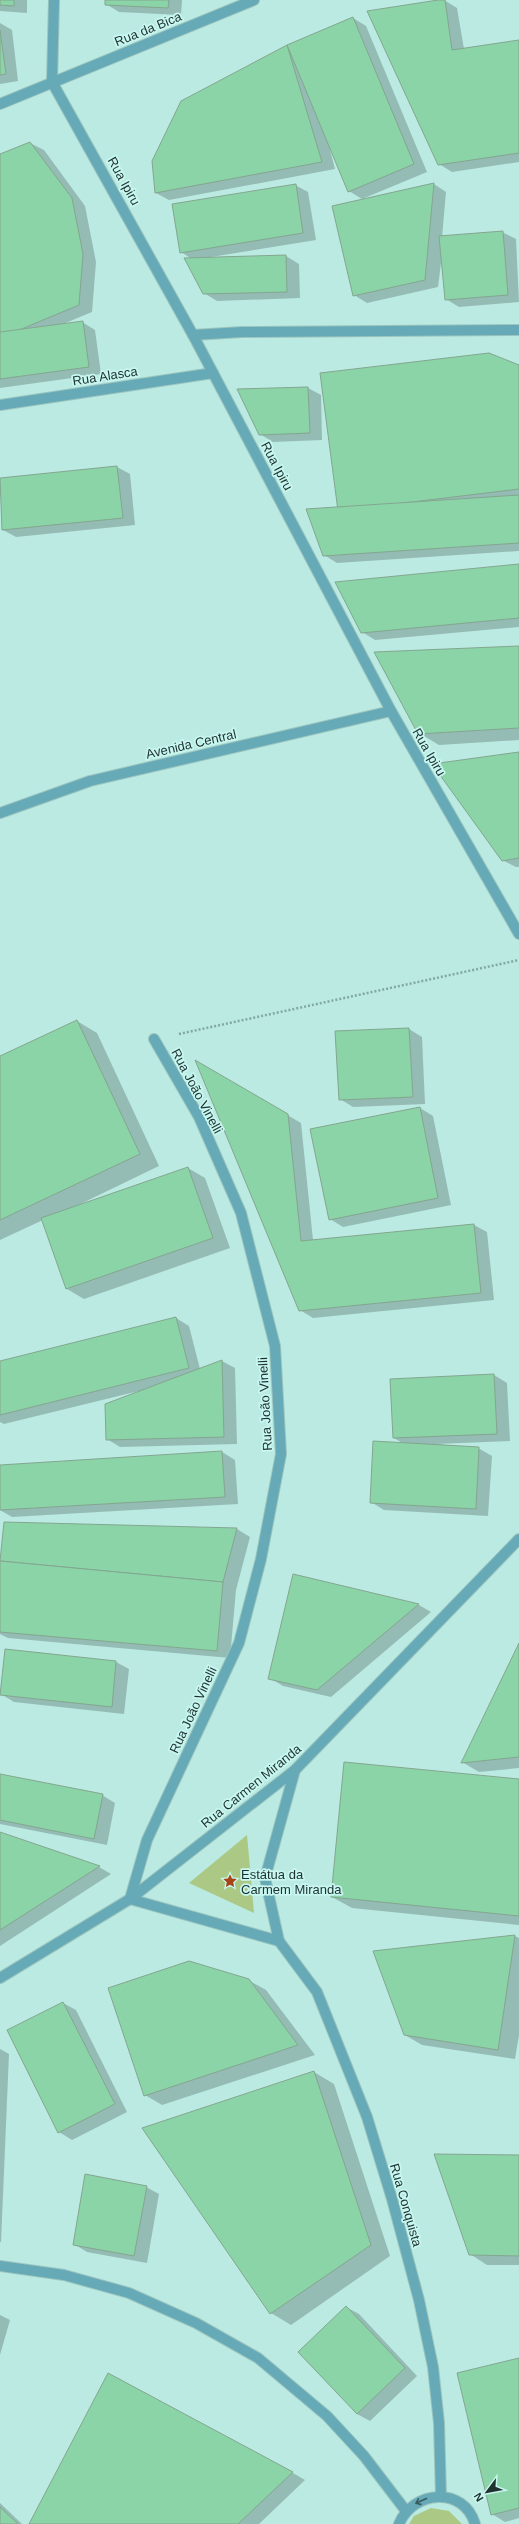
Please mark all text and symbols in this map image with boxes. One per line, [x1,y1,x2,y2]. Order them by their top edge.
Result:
street label: Rua da Bica [112,8,184,49]
street label: Rua Ipiru [105,154,143,208]
street label: Rua Alasca [71,363,139,389]
street label: Rua Ipiru [258,439,296,493]
street label: Rua Ipiru [409,725,449,779]
street label: Avenida Central [144,726,238,762]
street label: Rua João Vinelli [168,1046,226,1136]
street label: Rua João Vinelli [255,1357,275,1451]
street label: Rua João Vinelli [166,1664,220,1756]
street label: Rua Carmen Miranda [198,1741,305,1831]
place label: Estátua da Carmem Miranda [241,1867,342,1897]
place icon: Estátua da Carmem Miranda [222,1873,238,1889]
street label: Rua Conquista [387,2162,425,2249]
north arrow [467,2472,507,2512]
text: N [471,2491,486,2504]
one-way arrow [415,2497,427,2505]

